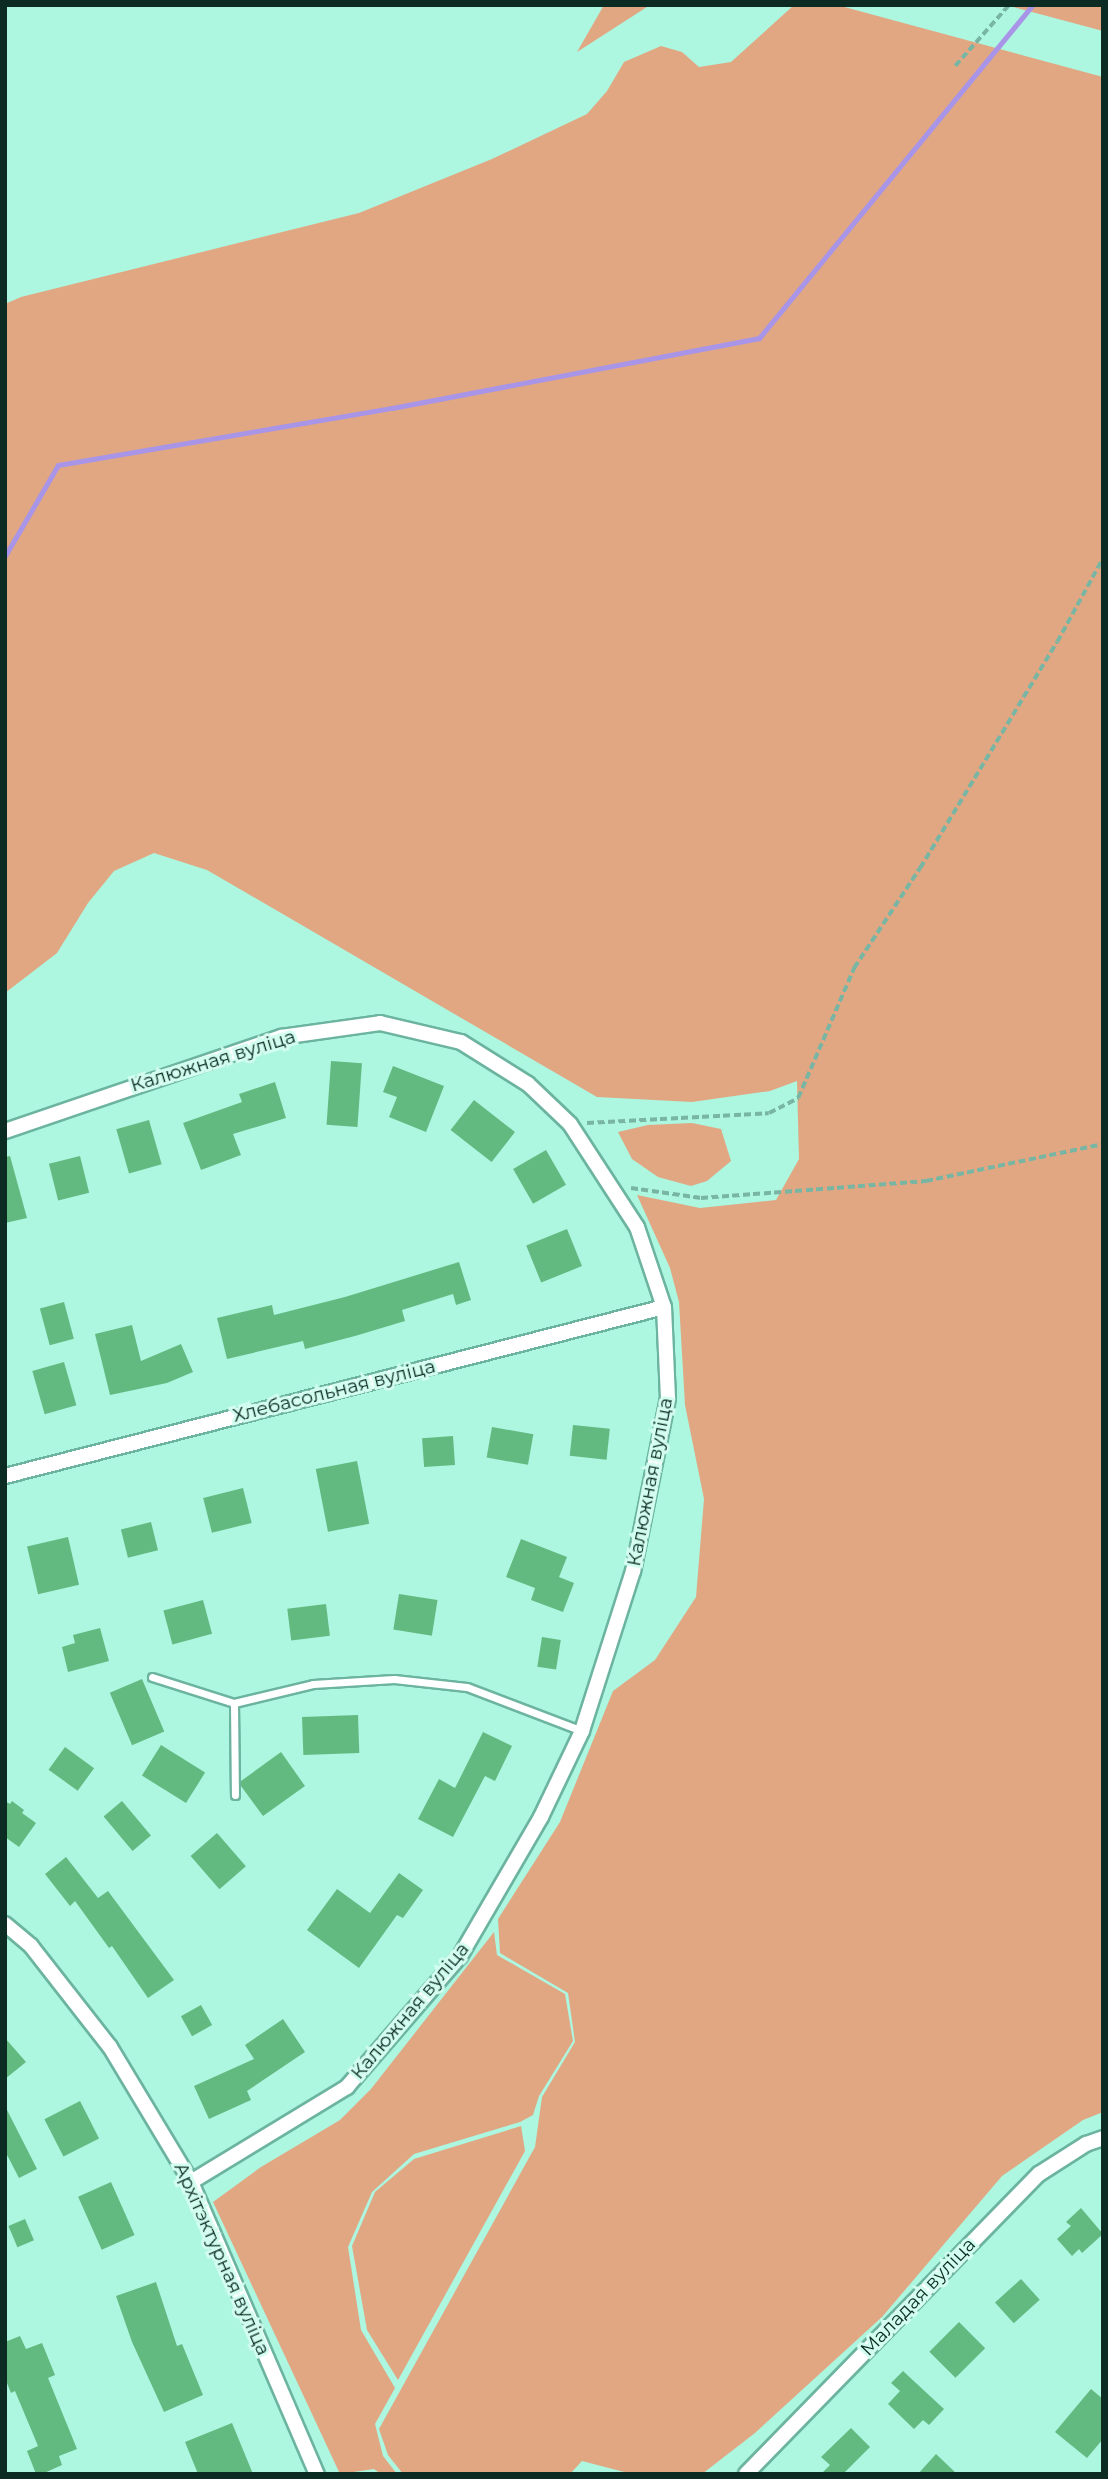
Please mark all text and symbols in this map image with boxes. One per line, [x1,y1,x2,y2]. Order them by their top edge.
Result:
street label: Калюжная вуліца [128,1025,298,1097]
street label: Хлебасольная вуліца [230,1355,438,1427]
street label: Калюжная вуліца [622,1396,678,1568]
street label: Калюжная вуліца [346,1938,474,2084]
street label: Архітэктурная вуліца [169,2159,275,2359]
street label: Маладая вуліца [856,2233,980,2361]

